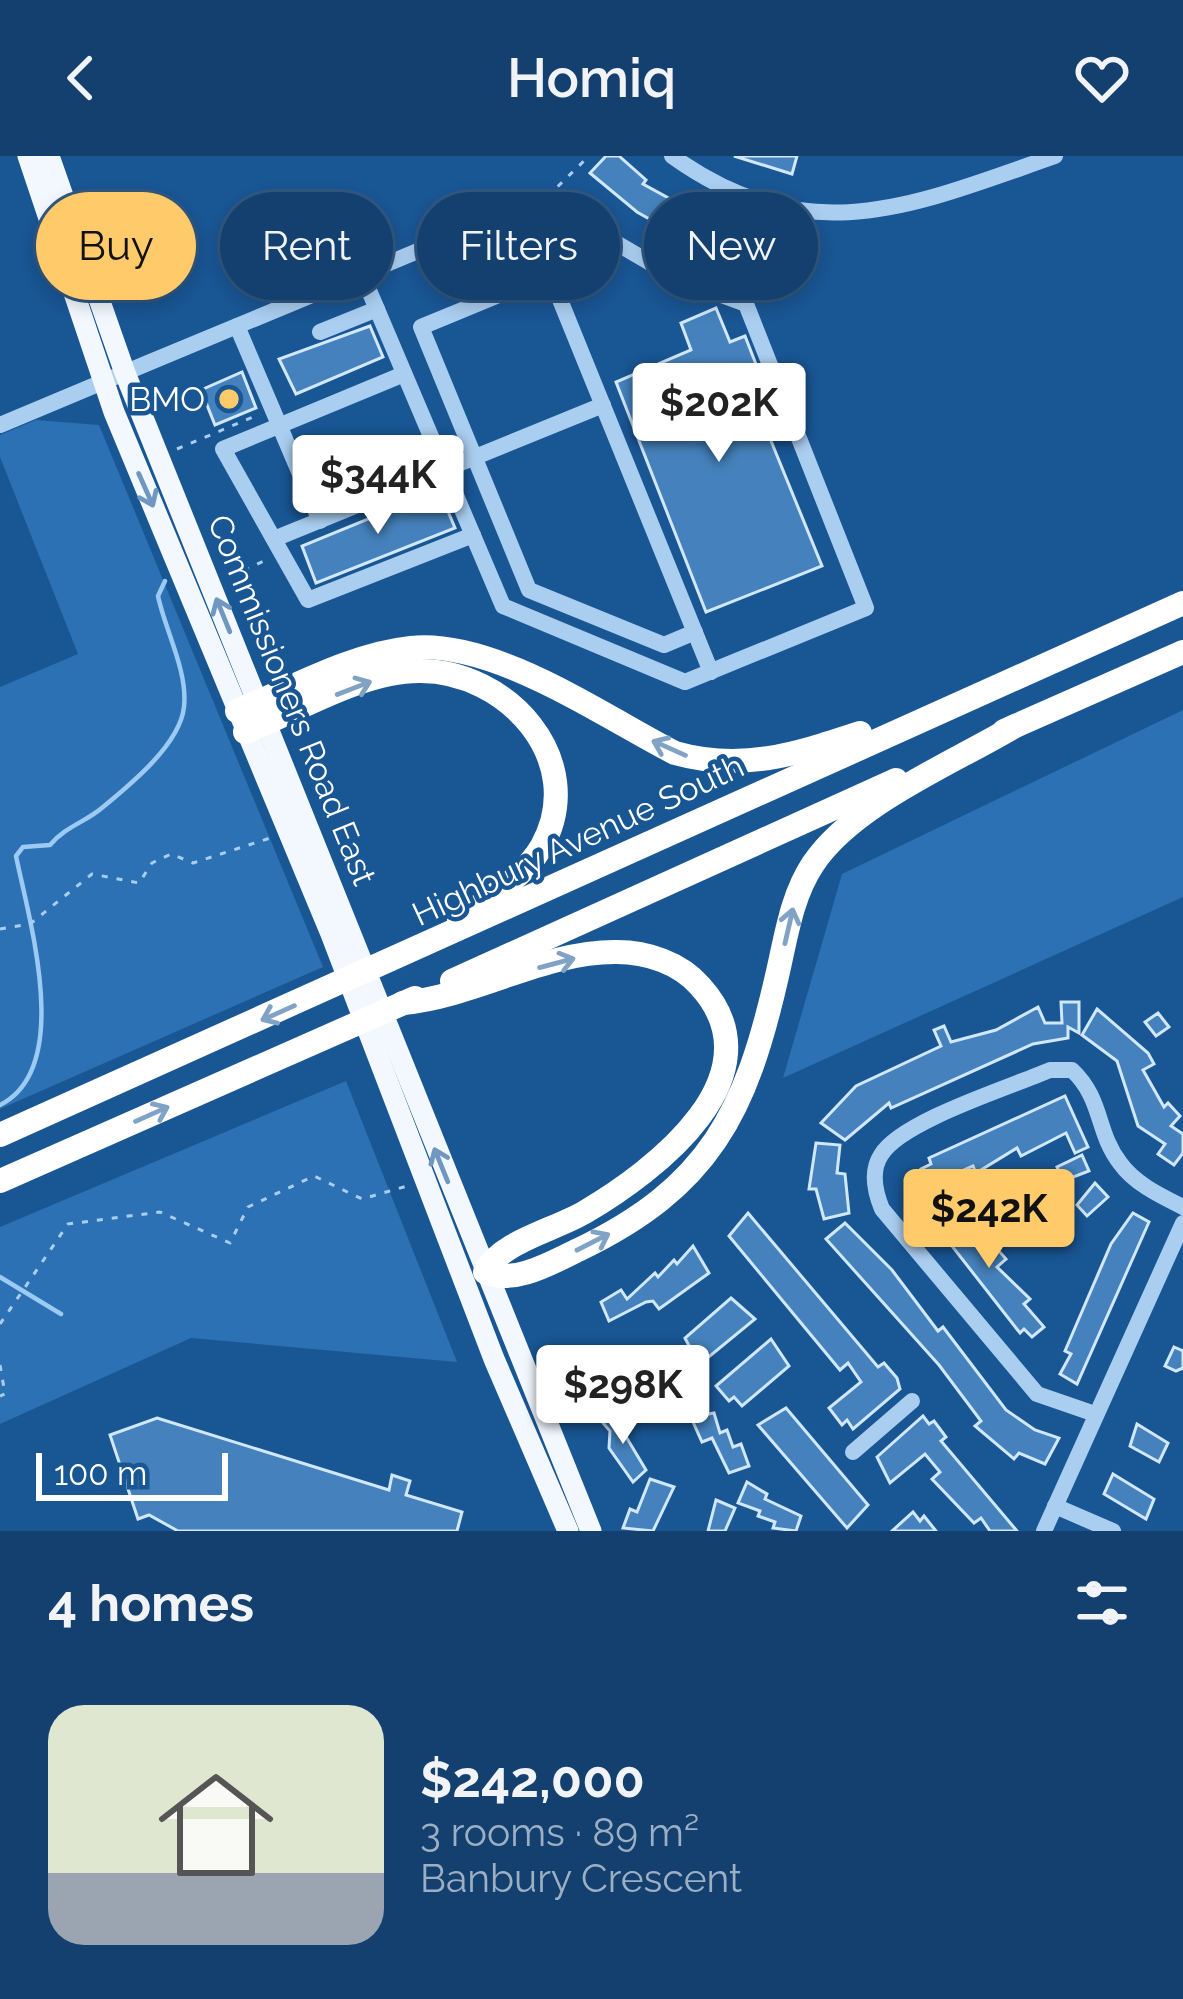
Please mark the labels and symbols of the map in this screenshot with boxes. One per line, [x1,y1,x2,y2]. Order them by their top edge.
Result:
pin: $202K [635,363,803,465]
place label: BMO [129,380,205,419]
marker: BMO [216,386,242,412]
pin: $344K [294,435,462,537]
one-way arrow [137,471,159,507]
street label: Commissioners Road East [200,509,384,891]
one-way arrow [211,597,232,634]
one-way arrow [334,675,371,697]
one-way arrow [652,736,688,758]
street label: Highbury Avenue South [406,746,750,934]
one-way arrow [778,908,801,946]
one-way arrow [537,951,575,973]
one-way arrow [260,1003,296,1025]
one-way arrow [133,1101,169,1123]
one-way arrow [429,1148,450,1185]
pin: $242K [905,1169,1073,1271]
one-way arrow [575,1230,610,1253]
pin: $298K [539,1345,707,1447]
scale bar [36,1447,228,1500]

